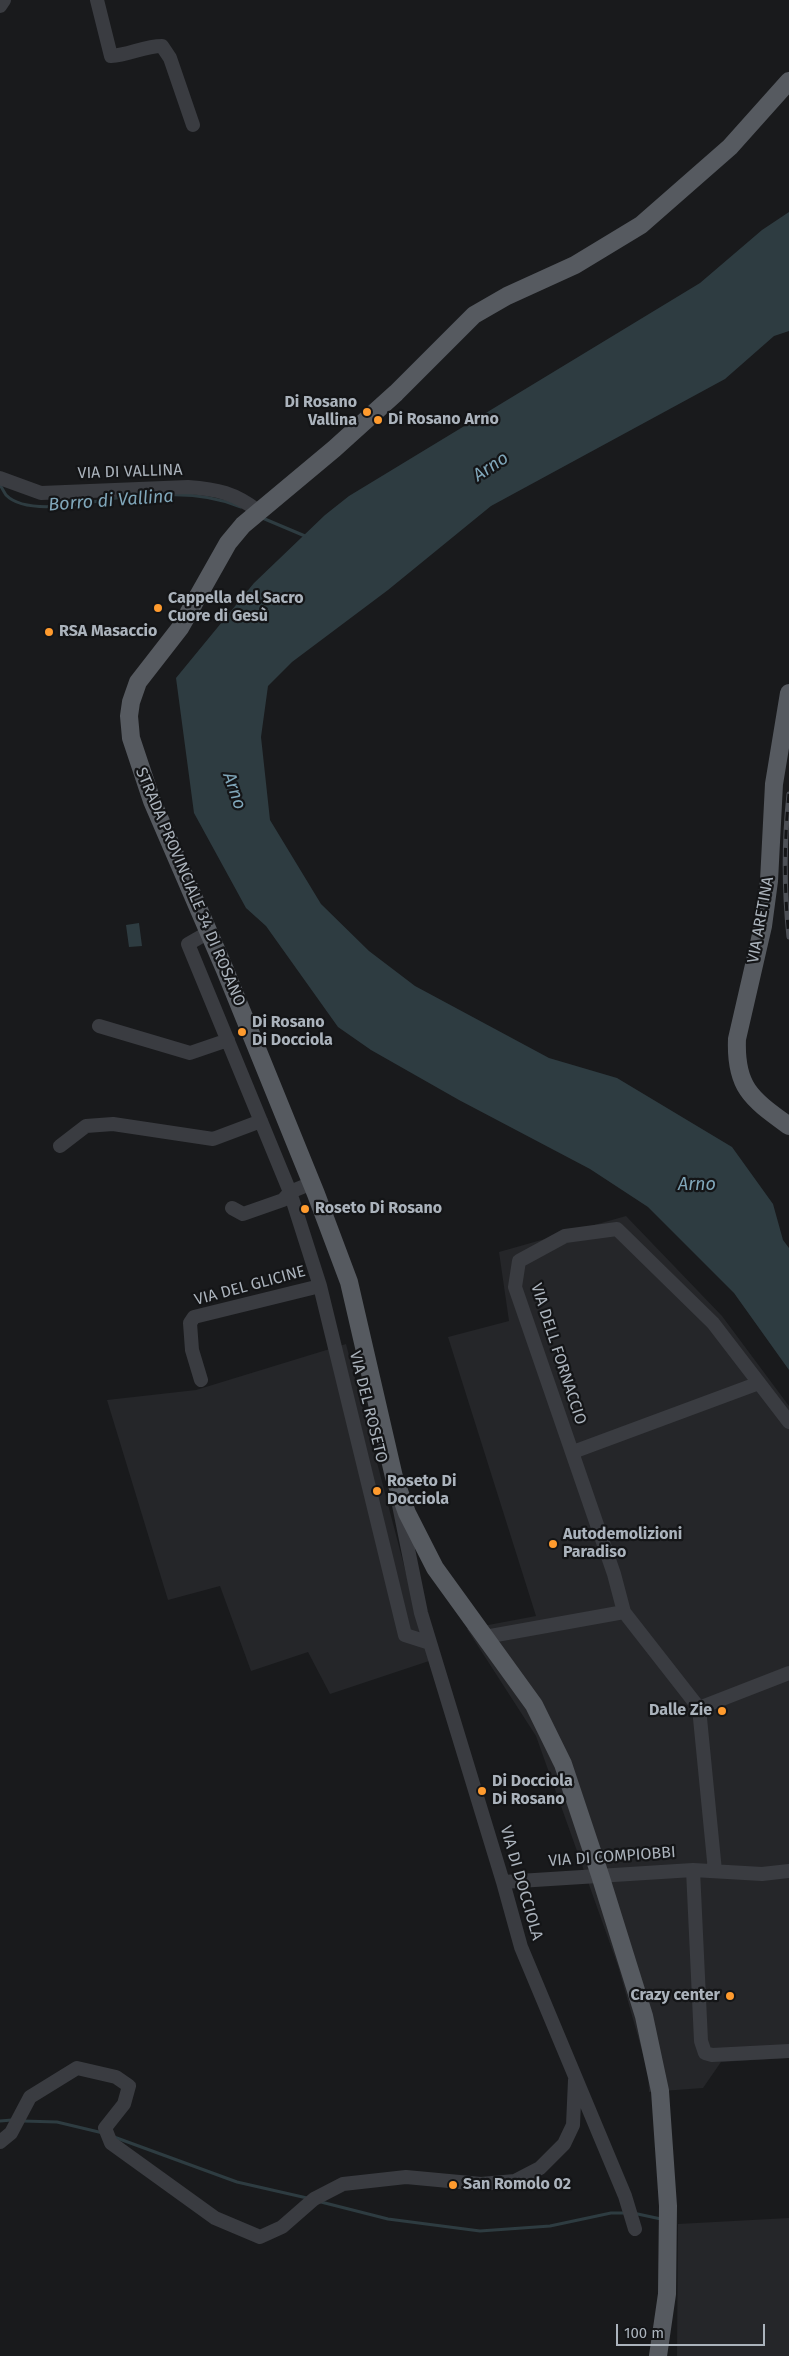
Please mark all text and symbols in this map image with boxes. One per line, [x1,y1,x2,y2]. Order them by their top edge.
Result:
place label: Di Rosano Vallina [284,393,357,431]
marker: Di Rosano Vallina [361,406,373,418]
place label: Di Rosano Arno [388,410,499,430]
marker: Di Rosano Arno [372,414,384,426]
water label: Arno [469,447,513,487]
street label: VIA DI VALLINA [77,461,183,483]
water label: Borro di Vallina [48,486,174,516]
place label: Cappella del Sacro Cuore di Gesù [168,589,304,627]
marker: Cappella del Sacro Cuore di Gesù [152,602,164,614]
place label: RSA Masaccio [59,622,157,642]
marker: RSA Masaccio [43,626,55,638]
street label: STRADA PROVINCIALE 34 DI ROSANO [131,765,249,1009]
water label: Arno [218,770,250,812]
street label: VIA ARETINA [744,875,778,965]
place label: Di Rosano Di Docciola [252,1013,333,1051]
marker: Di Rosano Di Docciola [236,1026,248,1038]
water label: Arno [678,1174,716,1196]
place label: Roseto Di Rosano [315,1199,442,1219]
marker: Roseto Di Rosano [299,1203,311,1215]
street label: VIA DEL GLICINE [192,1262,308,1310]
street label: VIA DELL FORNACCIO [526,1281,590,1427]
street label: VIA DEL ROSETO [345,1349,391,1465]
place label: Roseto Di Docciola [387,1472,456,1510]
marker: Roseto Di Docciola [371,1485,383,1497]
place label: Autodemolizioni Paradiso [563,1525,682,1563]
marker: Autodemolizioni Paradiso [547,1538,559,1550]
place label: Dalle Zie [649,1701,712,1721]
marker: Dalle Zie [716,1705,728,1717]
place label: Di Docciola Di Rosano [492,1772,573,1810]
marker: Di Docciola Di Rosano [476,1785,488,1797]
street label: VIA DI DOCCIOLA [495,1824,547,1942]
street label: VIA DI COMPIOBBI [548,1843,676,1871]
place label: Crazy center [630,1986,720,2006]
marker: Crazy center [724,1990,736,2002]
place label: San Romolo 02 [463,2175,571,2195]
marker: San Romolo 02 [447,2179,459,2191]
scale bar [619,2314,768,2346]
text: 100 m [624,2324,664,2342]

